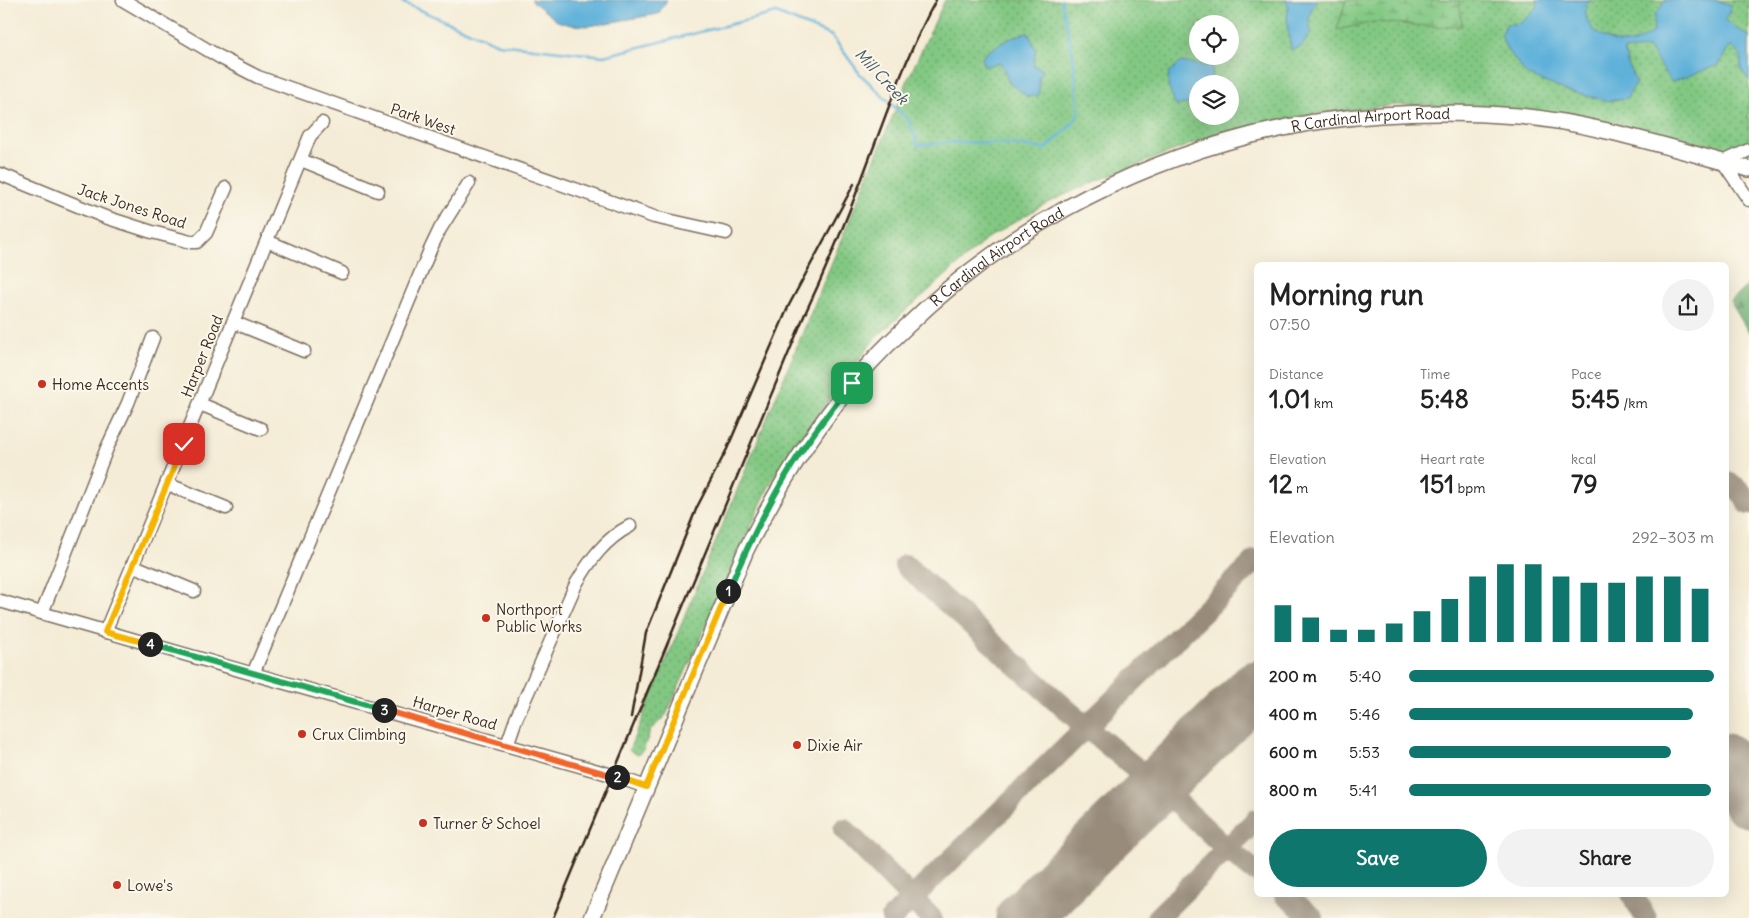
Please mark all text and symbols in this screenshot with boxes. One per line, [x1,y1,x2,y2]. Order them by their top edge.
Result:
map controls [1189,15,1239,125]
button: locate [1189,15,1239,65]
water label: Mill Creek [851,44,914,110]
button: layers [1189,75,1239,125]
street label: Park West [388,99,458,139]
street label: R Cardinal Airport Road [1289,103,1450,136]
street label: Jack Jones Road [75,179,189,233]
street label: R Cardinal Airport Road [926,202,1067,310]
text: Morning run [1269,277,1424,313]
button: share [1662,279,1714,331]
street label: Harper Road [177,312,227,400]
text: 07:50 [1269,314,1311,334]
pin [831,362,873,404]
text: Distance [1269,365,1324,383]
text: Time [1420,365,1450,383]
text: Pace [1571,365,1601,383]
icon: arrive [838,369,866,397]
place label: Home Accents [52,375,149,394]
marker: Home Accents [36,378,48,390]
text: 1.01 [1269,383,1310,415]
text: 5:48 [1420,383,1469,415]
text: 5:45 [1571,383,1620,415]
text: km [1310,394,1333,412]
text: /km [1620,394,1648,412]
pin [163,423,205,465]
icon: check [170,430,198,458]
text: Elevation [1269,450,1326,468]
text: Heart rate [1420,450,1485,468]
text: kcal [1571,450,1596,468]
text: 12 [1269,468,1293,500]
text: 151 [1420,468,1454,500]
text: 79 [1571,468,1598,500]
text: m [1293,479,1308,497]
text: bpm [1454,479,1486,497]
text: Elevation [1269,527,1335,547]
text: 292–303 m [1632,527,1714,547]
pin: 1 [716,578,740,604]
text: 1 [726,582,731,600]
place label: Northport Public Works [496,600,582,636]
marker: Northport Public Works [480,612,492,624]
pin: 4 [138,632,162,656]
text: 4 [146,635,155,653]
text: 200 m [1269,666,1317,686]
text: 5:40 [1349,666,1382,686]
street label: Harper Road [411,692,500,734]
pin: 3 [372,698,396,722]
text: 3 [381,701,388,719]
text: 400 m [1269,704,1317,724]
text: 5:46 [1349,704,1380,724]
place label: Crux Climbing [312,725,406,744]
marker: Crux Climbing [296,728,308,740]
place label: Dixie Air [807,736,863,755]
marker: Dixie Air [791,739,803,751]
text: 600 m [1269,742,1317,762]
text: 5:53 [1349,742,1380,762]
pin: 2 [604,764,630,790]
text: 2 [614,768,621,786]
text: 800 m [1269,780,1317,800]
text: 5:41 [1349,780,1377,800]
place label: Turner & Schoel [433,814,541,833]
marker: Turner & Schoel [417,817,429,829]
button: Save [1269,829,1487,887]
button: Share [1497,829,1714,887]
place label: Lowe's [127,876,173,895]
marker: Lowe's [111,879,123,891]

